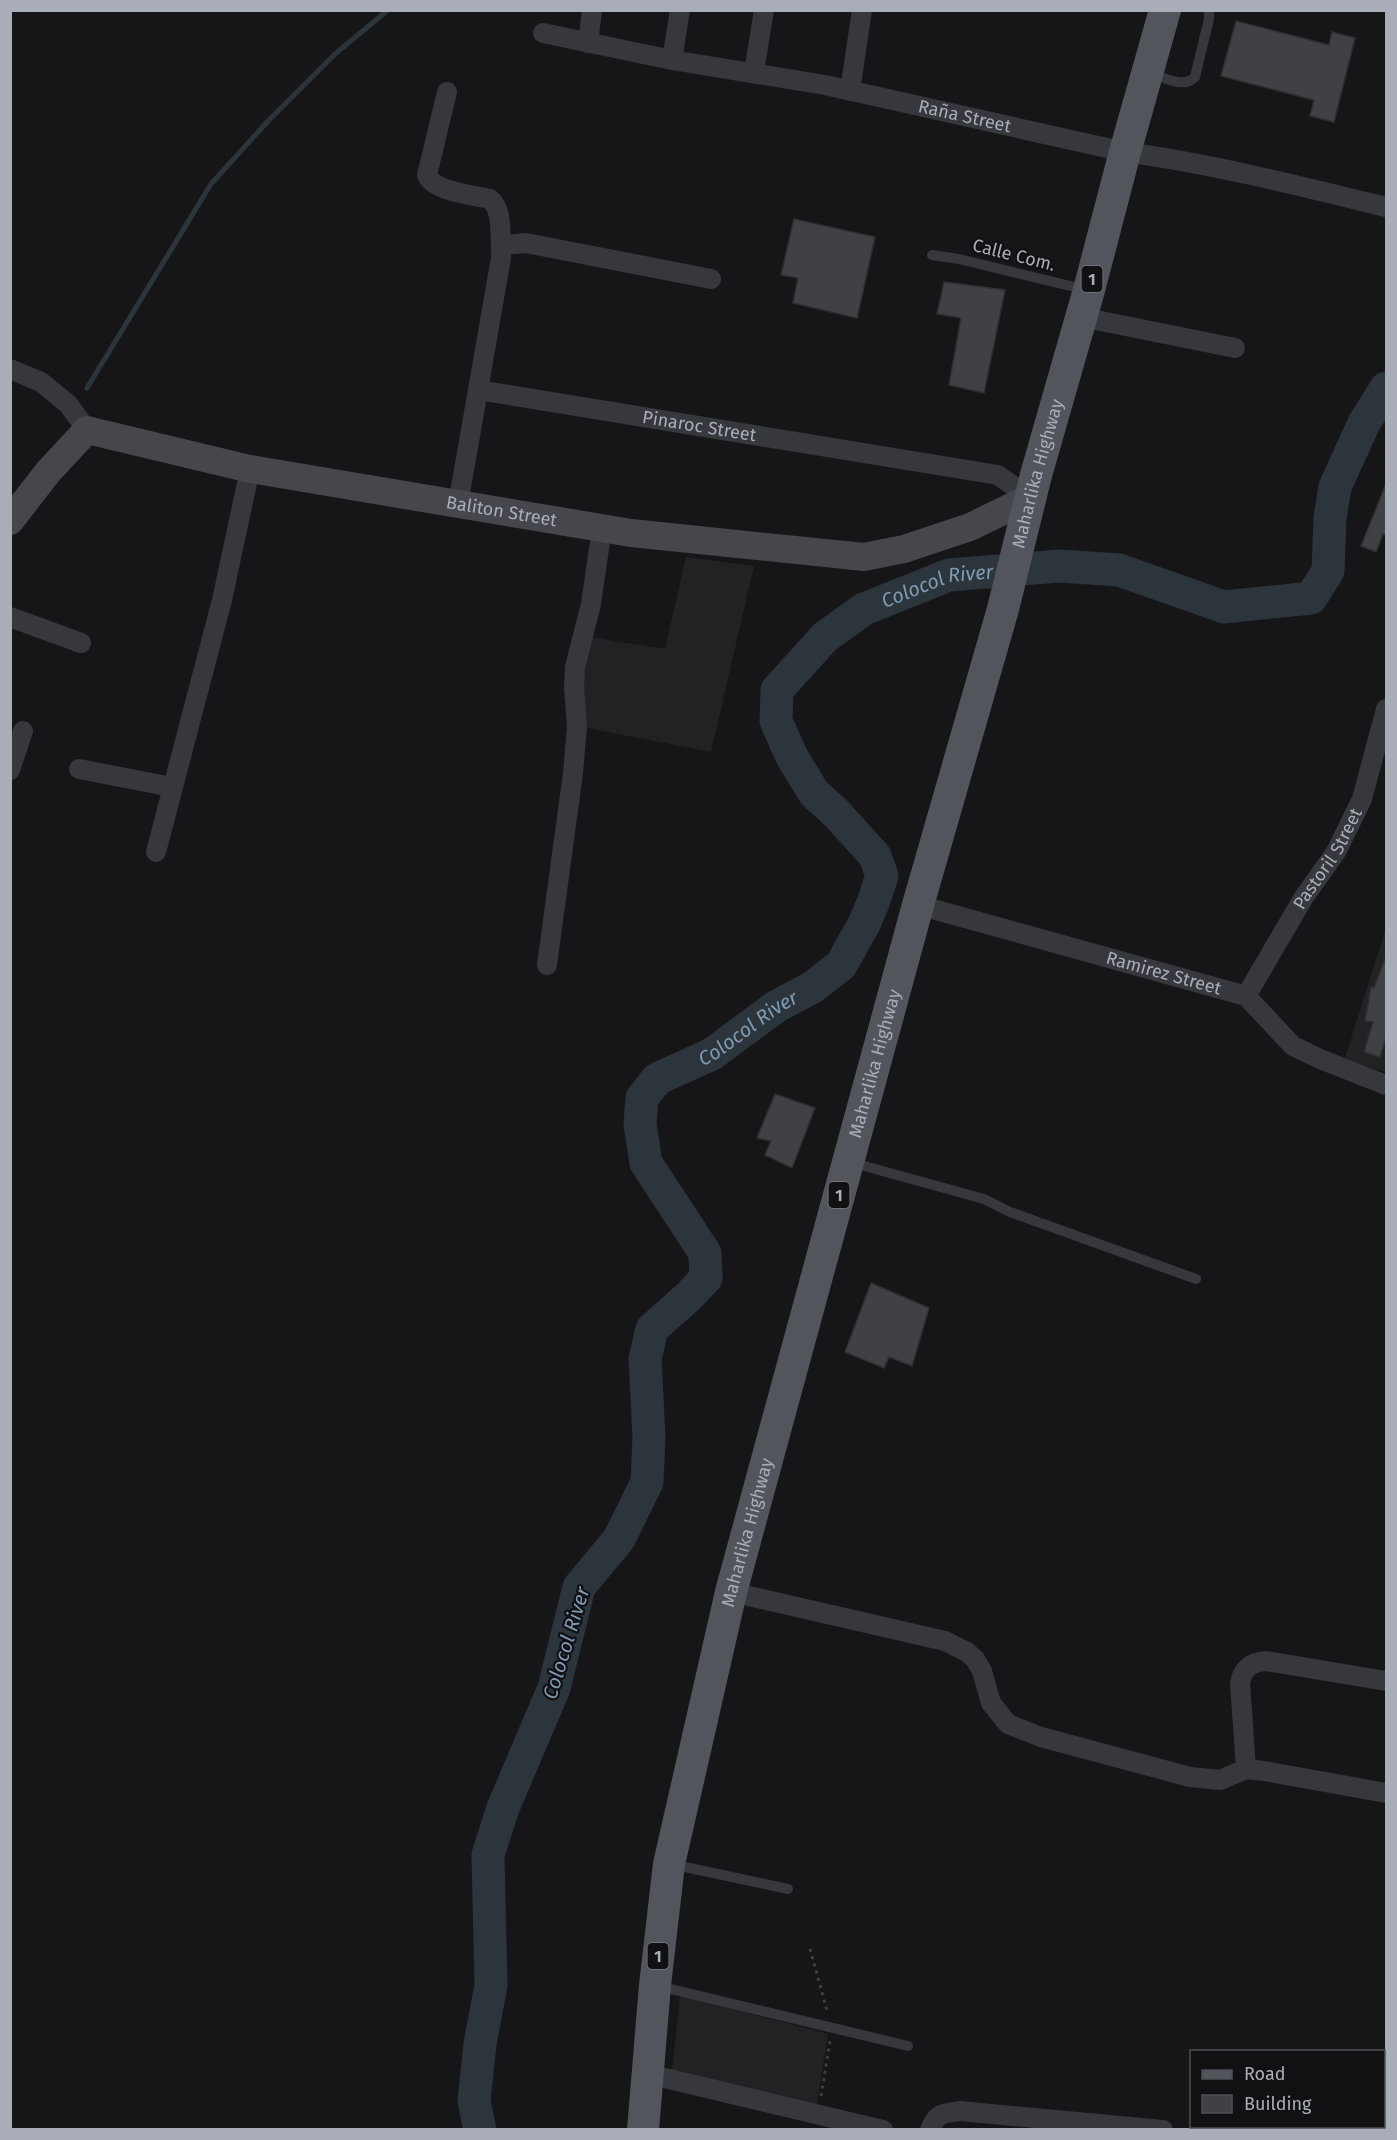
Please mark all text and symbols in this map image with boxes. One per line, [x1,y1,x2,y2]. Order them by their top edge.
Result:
street label: Raña Street [916,95,1014,137]
street label: Calle Com. [970,234,1058,276]
road number: 1 [1082,266,1102,292]
street label: Maharlika Highway [1007,396,1068,550]
street label: Pinaroc Street [641,406,758,446]
street label: Baliton Street [445,491,559,531]
water label: Colocol River [878,559,995,613]
street label: Pastoril Street [1288,804,1367,913]
street label: Ramirez Street [1104,947,1224,1000]
water label: Colocol River [694,985,803,1071]
street label: Maharlika Highway [844,986,906,1140]
road number: 1 [828,1182,850,1208]
street label: Maharlika Highway [717,1455,778,1609]
water label: Colocol River [538,1583,595,1702]
road number: 1 [648,1943,668,1969]
legend [1190,2050,1385,2128]
text: Road [1244,2063,1286,2085]
text: Building [1244,2093,1312,2115]

